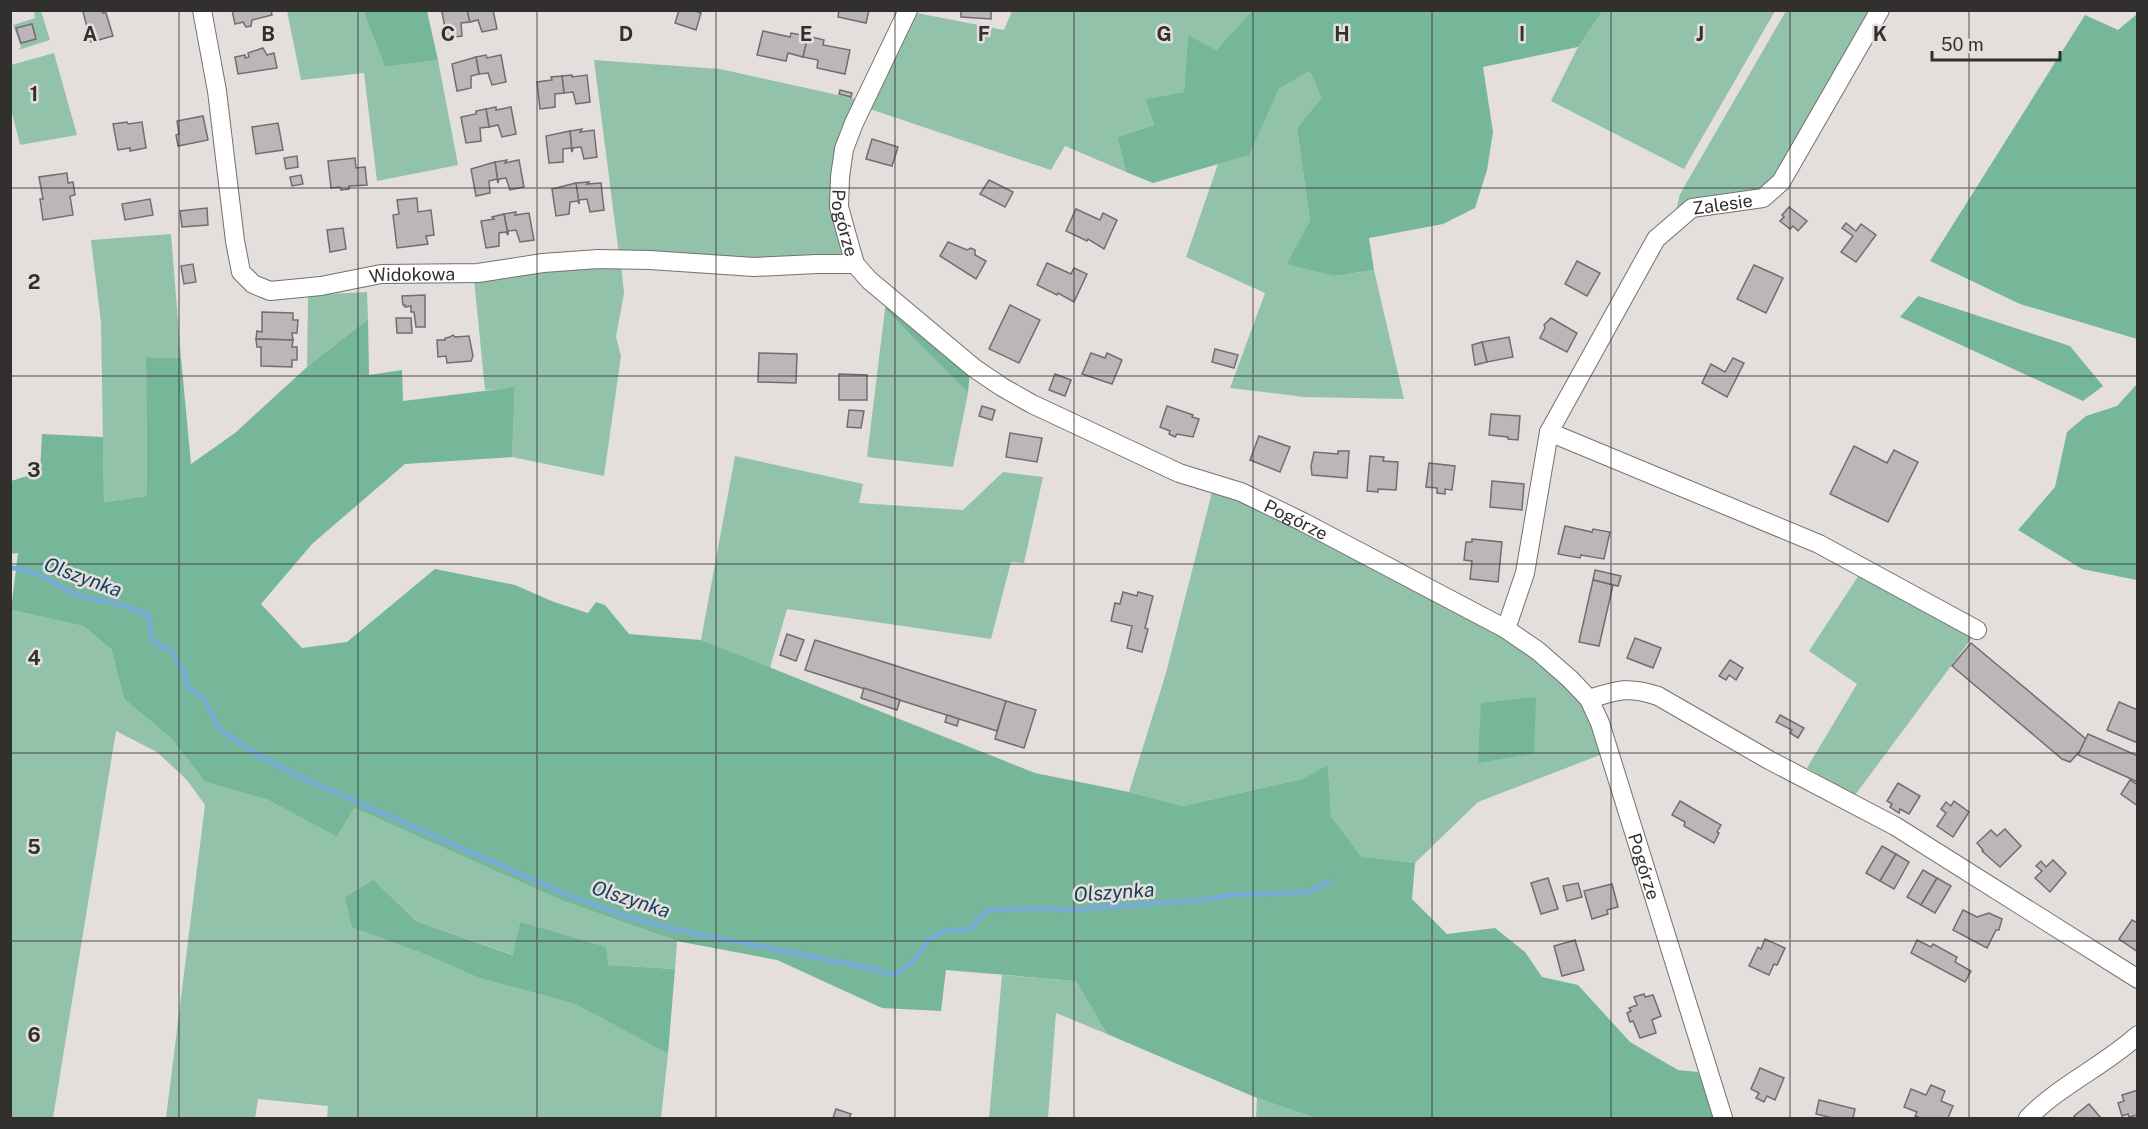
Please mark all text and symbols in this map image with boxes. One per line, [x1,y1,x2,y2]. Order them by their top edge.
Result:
text: A [83,22,97,46]
text: B [261,22,275,46]
text: C [441,22,455,46]
text: D [619,22,633,46]
text: E [800,22,812,46]
text: F [978,22,990,46]
text: G [1156,22,1172,46]
text: H [1334,22,1350,46]
text: I [1519,22,1525,46]
text: J [1696,22,1704,46]
text: K [1873,22,1887,46]
scale bar [1932,24,2060,62]
text: 50 m [1941,34,1984,55]
text: 1 [30,82,38,106]
street label: Pogórze [828,189,863,259]
street label: Zalesie [1691,189,1754,218]
street label: Widokowa [367,263,455,287]
text: 2 [28,270,40,294]
text: 3 [27,458,41,482]
street label: Pogórze [1261,494,1332,544]
water label: Olszynka [41,552,125,602]
text: 4 [27,646,41,670]
street label: Pogórze [1624,830,1665,902]
text: 5 [27,835,41,859]
water label: Olszynka [589,875,673,923]
water label: Olszynka [1073,877,1155,907]
text: 6 [27,1023,41,1047]

